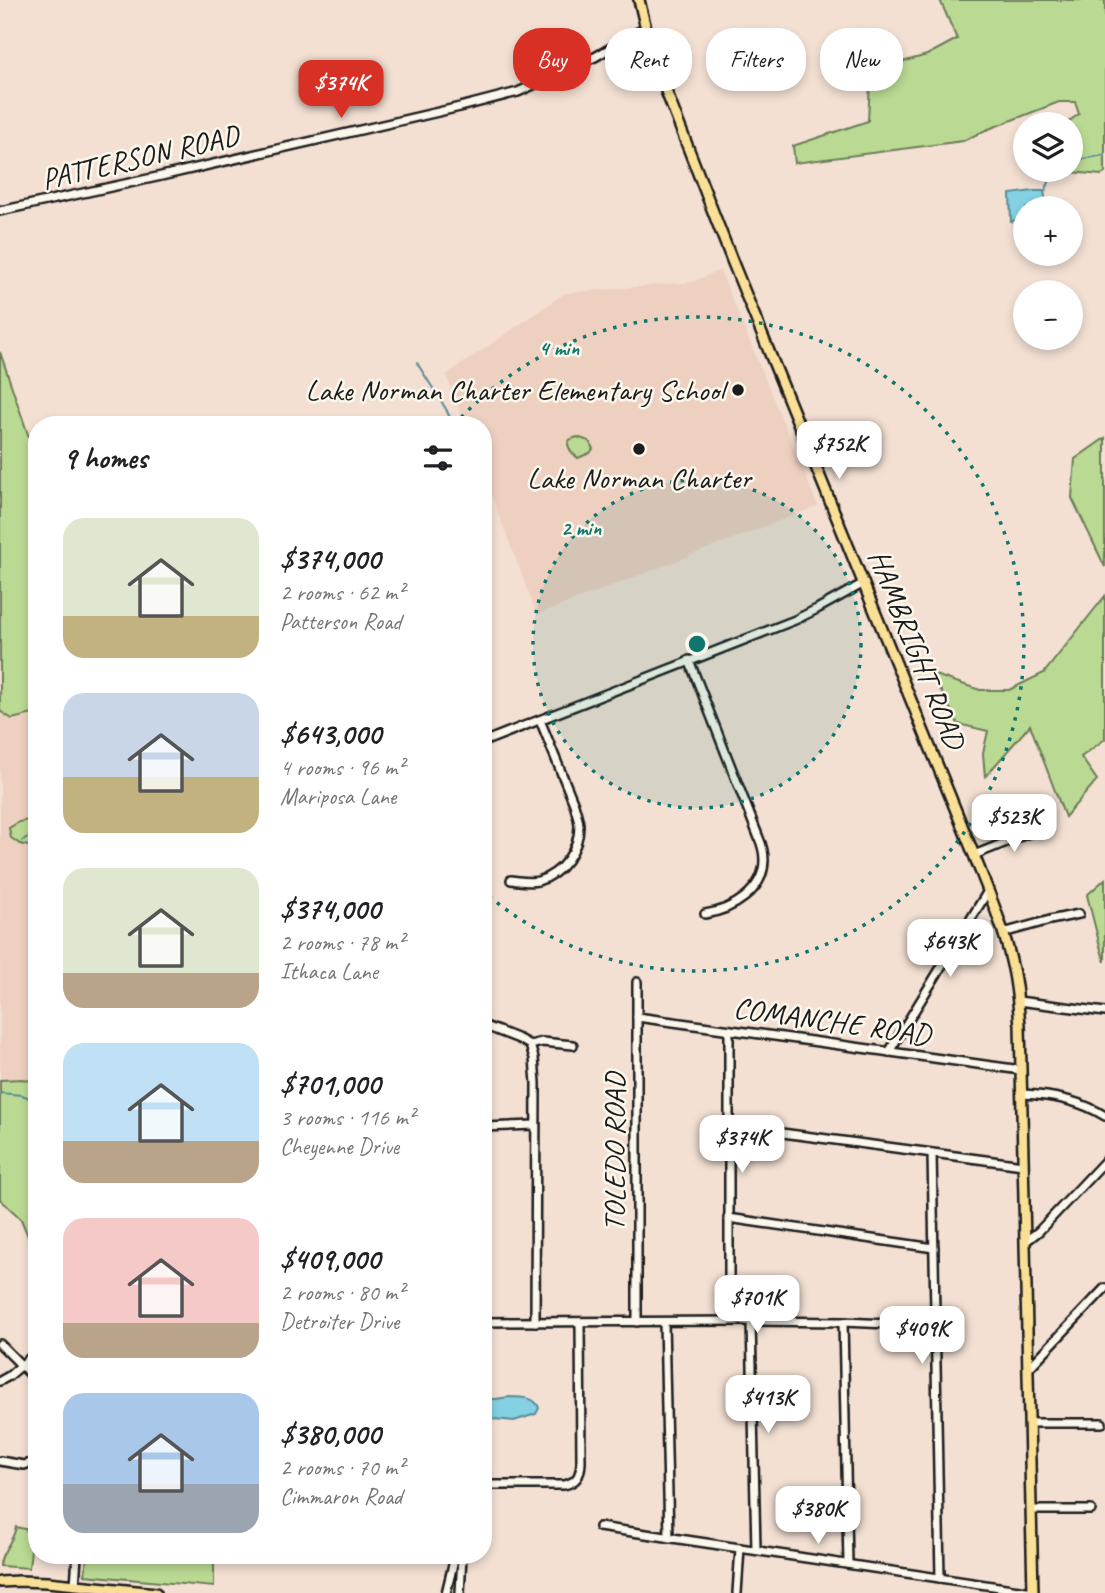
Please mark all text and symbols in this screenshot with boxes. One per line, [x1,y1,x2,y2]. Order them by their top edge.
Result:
chip: Buy [513,28,591,91]
chip: Rent [605,28,692,91]
chip: Filters [706,28,806,91]
chip: New [820,28,903,91]
pin: $374K [292,60,390,120]
text: $374K [315,68,368,97]
map controls [1013,112,1083,350]
button: layers [1013,112,1083,182]
street label: PATTERSON ROAD [38,115,245,198]
button: + [1013,196,1083,266]
button: − [1013,280,1083,350]
text: 4 min [539,335,579,361]
place label: Lake Norman Charter Elementary School [306,371,729,409]
marker: Lake Norman Charter Elementary School [730,382,746,398]
pin: $752K [790,421,888,481]
text: $752K [813,429,865,458]
text: 9 homes [63,439,147,477]
icon: filters [419,439,457,477]
marker: Lake Norman Charter [631,441,647,457]
place label: Lake Norman Charter [527,459,753,497]
text: 2 min [561,515,601,541]
text: $374,000 [280,540,380,578]
street label: HAMBRIGHT ROAD [860,544,975,756]
icon: home [119,546,203,630]
text: 2 rooms · 62 m² [280,578,404,607]
text: Patterson Road [280,607,401,636]
centre of rings [685,632,709,656]
text: $643,000 [280,715,381,753]
icon: home [119,721,203,805]
text: 4 rooms · 96 m² [280,753,404,782]
text: Mariposa Lane [280,782,396,811]
pin: $523K [965,794,1063,854]
text: $523K [988,802,1040,831]
text: $374,000 [280,890,380,928]
icon: home [119,896,203,980]
pin: $643K [901,920,999,979]
text: $643K [923,927,977,956]
text: 2 rooms · 78 m² [280,928,404,957]
text: Ithaca Lane [280,957,378,986]
street label: COMANCHE ROAD [731,988,935,1054]
text: $701,000 [280,1065,380,1103]
street label: TOLEDO ROAD [595,1070,633,1231]
icon: home [119,1071,203,1155]
text: 3 rooms · 116 m² [280,1103,415,1132]
pin: $374K [693,1116,791,1175]
text: $374K [716,1123,769,1152]
text: Cheyenne Drive [280,1132,399,1161]
text: $409,000 [280,1240,380,1278]
icon: home [119,1246,203,1330]
pin: $701K [708,1276,806,1335]
text: 2 rooms · 80 m² [280,1278,404,1307]
text: $701K [731,1283,784,1312]
pin: $409K [873,1306,971,1366]
text: Detroiter Drive [280,1307,399,1336]
text: $409K [896,1314,948,1343]
pin: $413K [719,1376,817,1435]
text: $413K [741,1383,795,1412]
text: $380,000 [280,1415,380,1453]
icon: home [119,1421,203,1505]
text: 2 rooms · 70 m² [280,1453,404,1482]
text: Cimmaron Road [280,1482,402,1511]
pin: $380K [769,1486,867,1546]
text: $380K [791,1494,845,1523]

